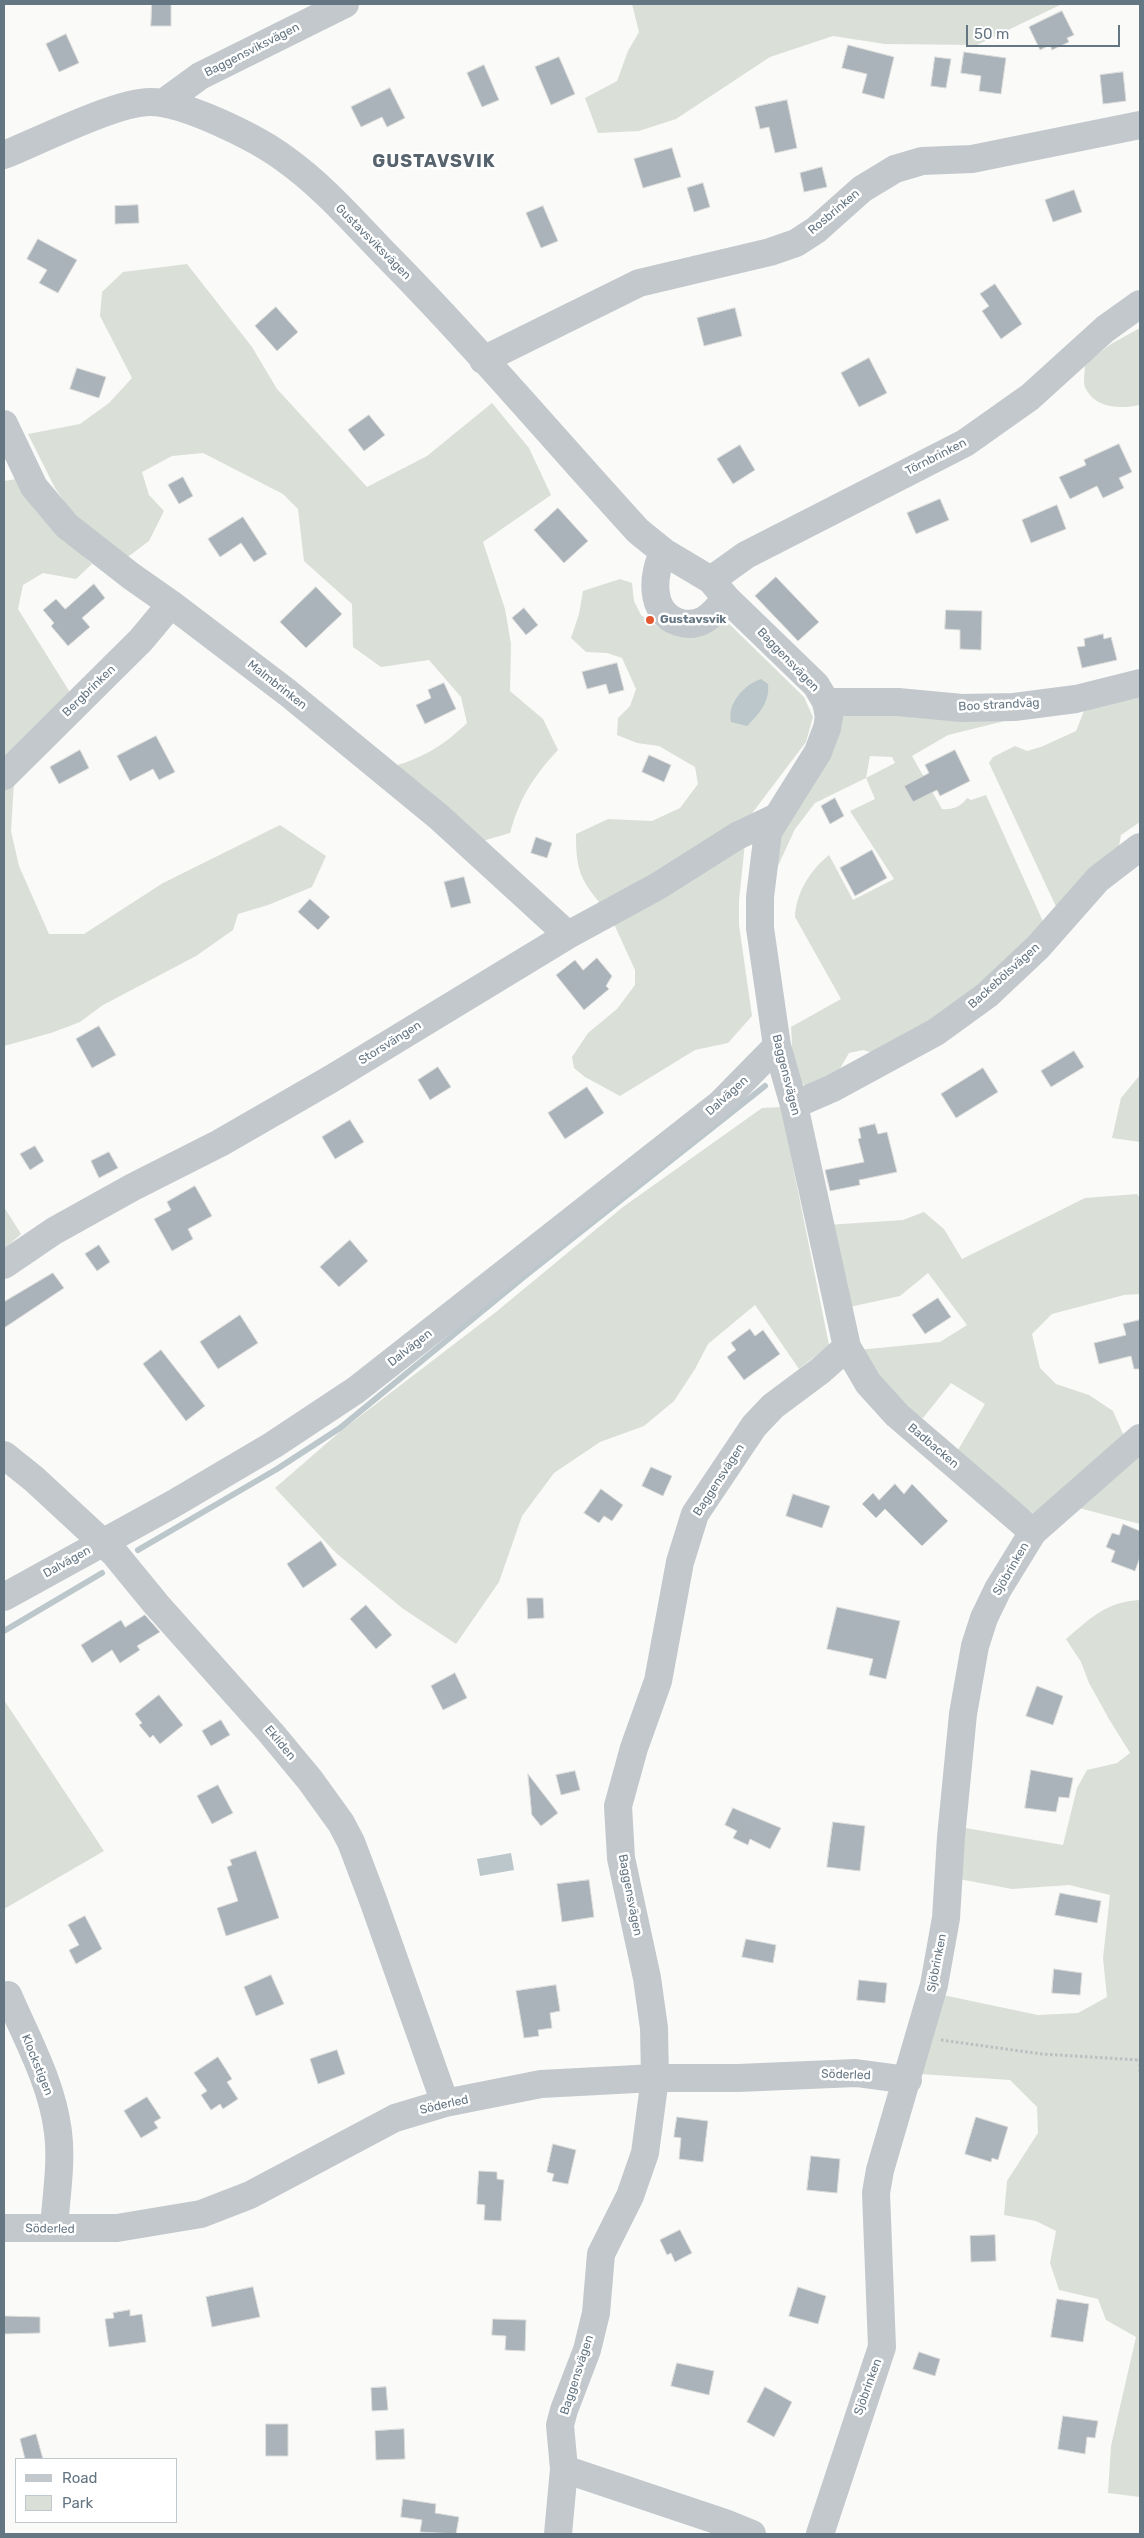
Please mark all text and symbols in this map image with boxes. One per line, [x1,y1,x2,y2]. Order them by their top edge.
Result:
scale bar [969,15,1123,47]
street label: Baggensviksvägen [202,20,302,80]
text: 50 m [974,25,1009,43]
district label: GUSTAVSVIK [371,151,497,173]
street label: Rosbrinken [805,186,863,238]
street label: Gustavsviksvägen [332,201,414,283]
street label: Törnbrinken [903,436,969,478]
place label: Gustavsvik [660,613,726,627]
marker: Gustavsvik [644,614,656,626]
street label: Baggensvägen [754,625,822,695]
street label: Malmbrinken [244,657,310,713]
street label: Bergbrinken [60,662,118,720]
street label: Boo strandväg [958,696,1040,714]
street label: Backebölsvägen [965,940,1043,1012]
street label: Storsvängen [356,1018,424,1068]
street label: Baggensvägen [769,1033,803,1117]
street label: Dalvägen [703,1073,751,1119]
street label: Dalvägen [385,1326,435,1370]
street label: Badbacken [905,1421,961,1471]
street label: Baggensvägen [690,1441,748,1519]
street label: Sjöbrinken [990,1540,1032,1598]
street label: Dalvägen [41,1543,93,1581]
street label: Ekliden [261,1723,299,1763]
street label: Baggensvägen [615,1853,645,1937]
street label: Sjöbrinken [924,1933,950,1993]
street label: Klockstigen [18,2032,56,2098]
street label: Söderled [821,2067,871,2083]
street label: Söderled [418,2092,470,2118]
street label: Söderled [25,2221,75,2237]
street label: Baggensvägen [557,2333,597,2417]
street label: Sjöbrinken [851,2357,885,2417]
legend [15,2458,178,2523]
text: Road [62,2469,98,2487]
text: Park [62,2494,93,2512]

